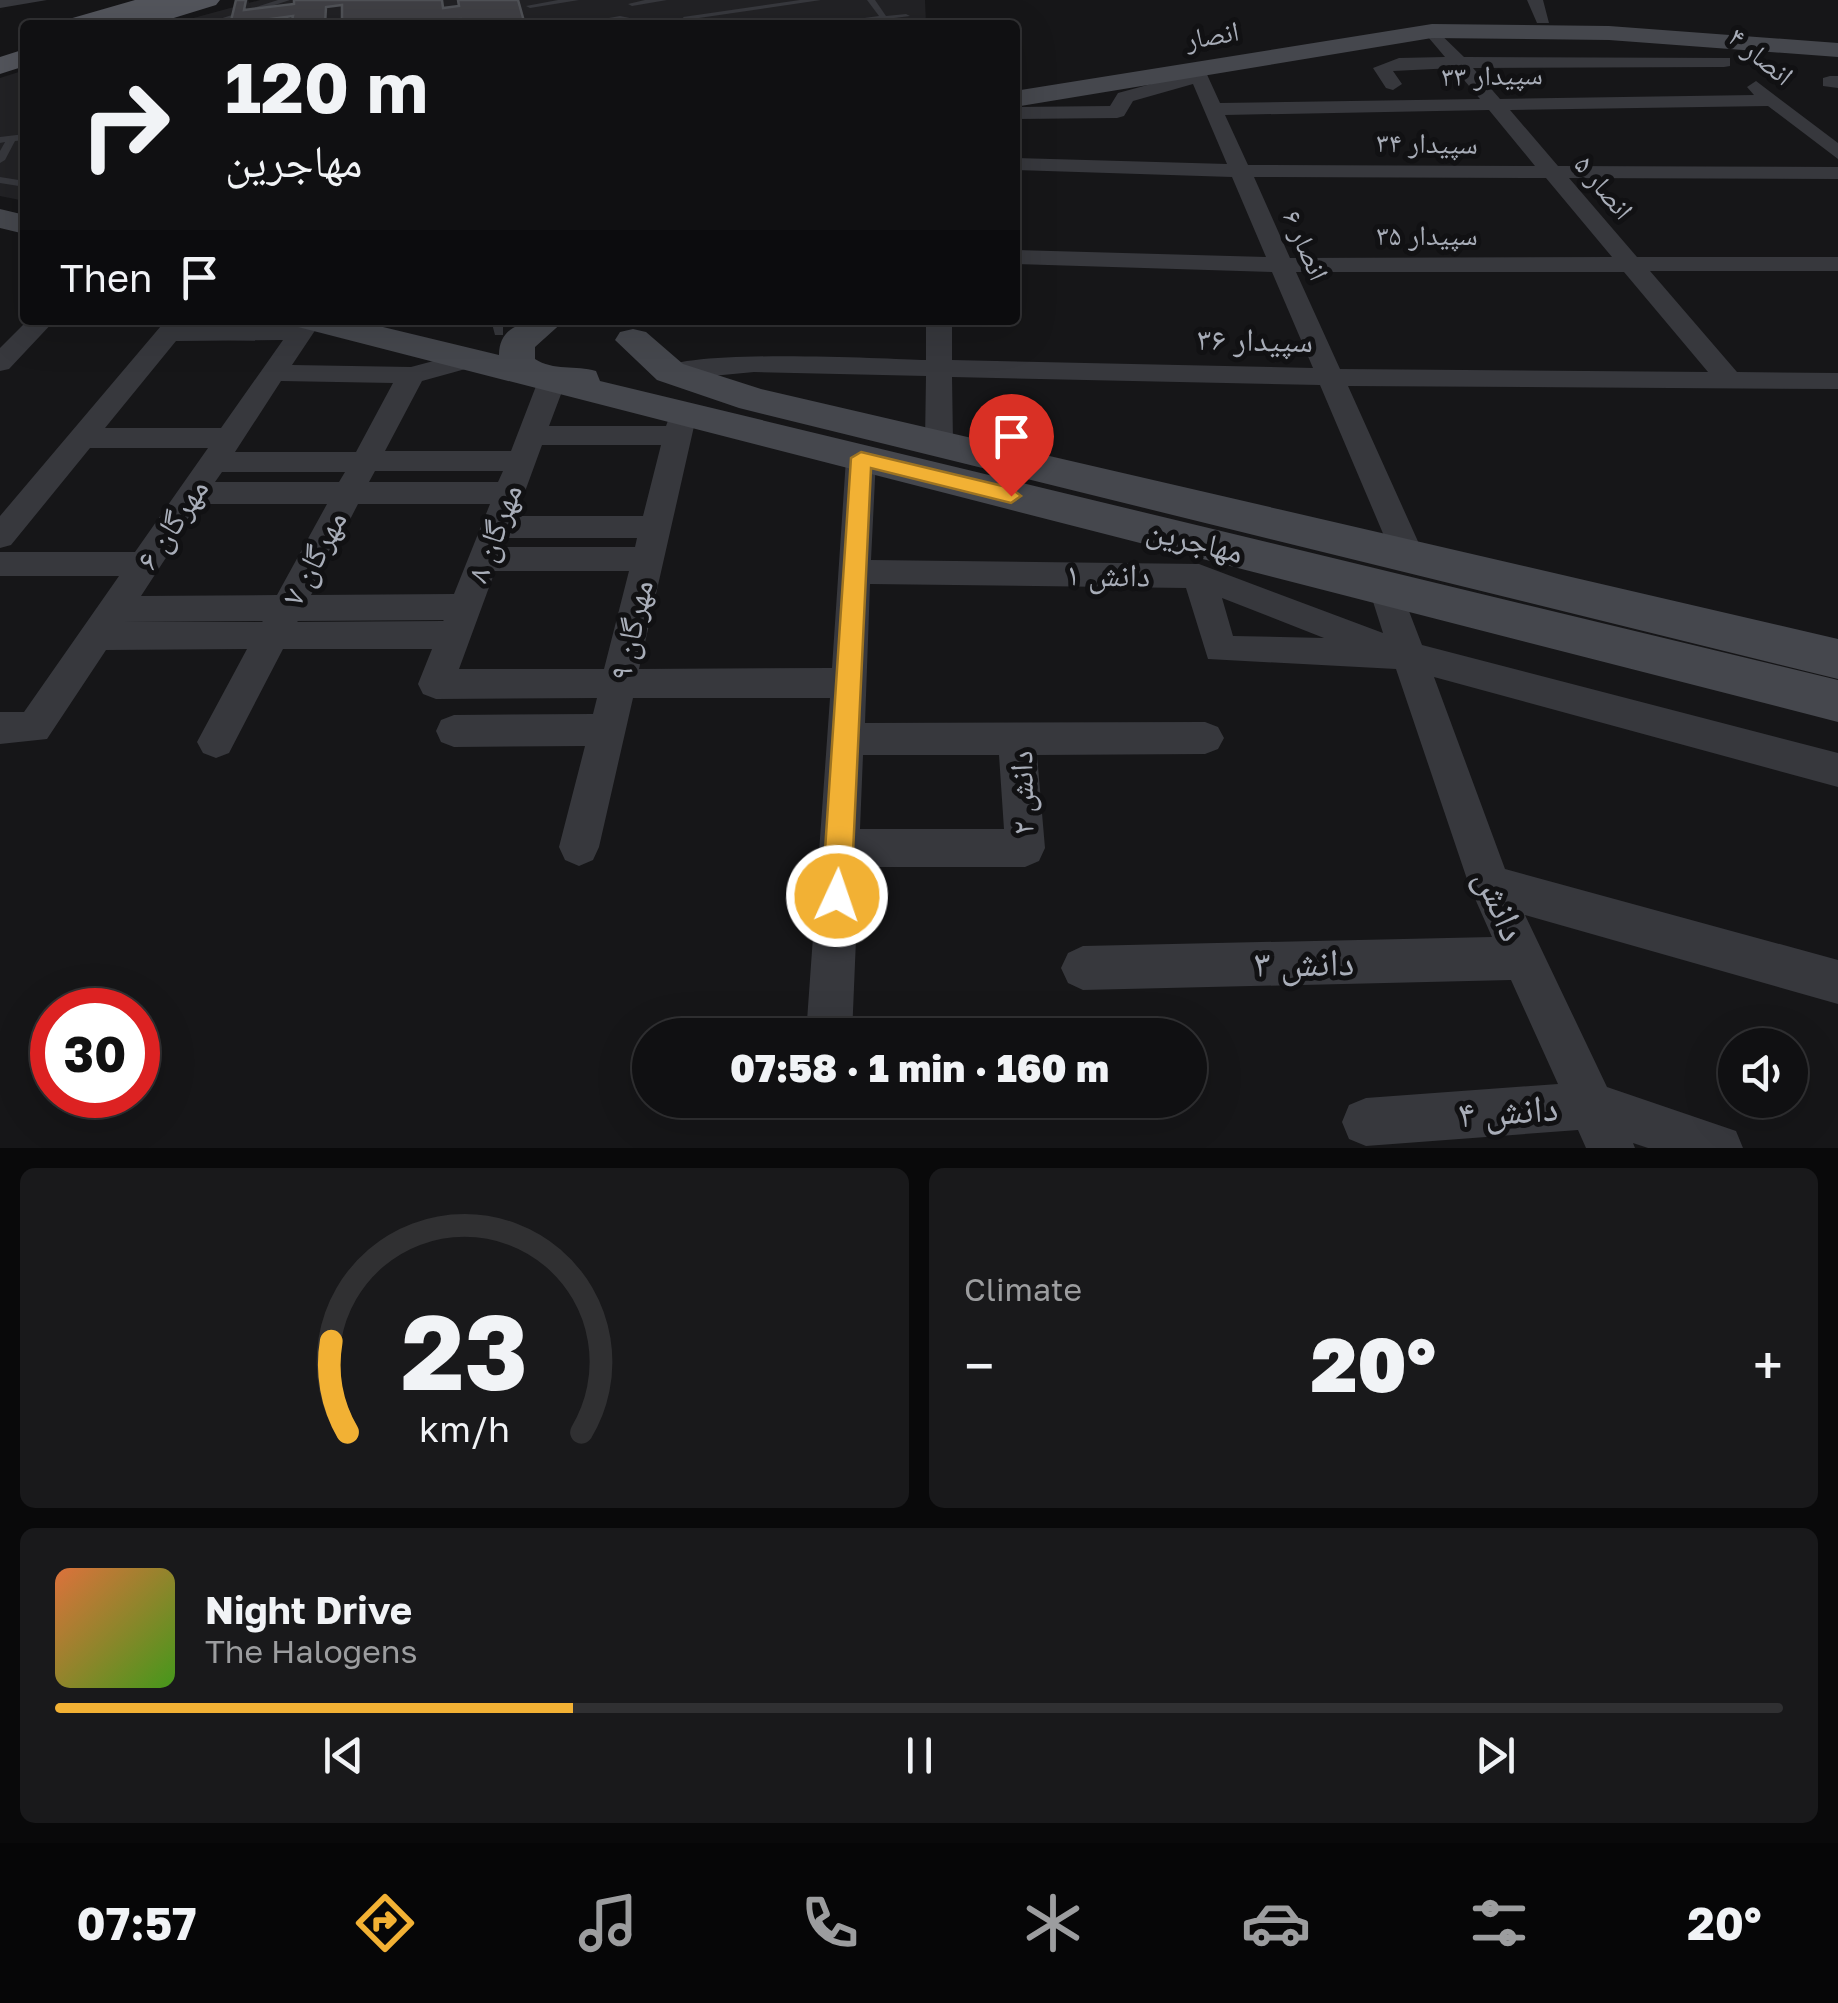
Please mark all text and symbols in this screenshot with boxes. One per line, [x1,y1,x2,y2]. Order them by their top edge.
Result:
street label: انصار [1181,14,1241,56]
street label: انصار ۴ [1722,20,1800,92]
text: 120 m [225,44,428,128]
street label: سپیدار ۳۳ [1441,57,1543,93]
icon: right [60,60,190,190]
street label: سپیدار ۳۴ [1376,125,1478,161]
text: مهاجرین [225,133,363,187]
street label: انصار ۵ [1568,148,1641,225]
street label: انصار ۶ [1276,204,1337,285]
street label: سپیدار ۳۵ [1376,218,1478,252]
icon: arrive [172,250,227,305]
text: Then [60,255,152,300]
street label: سپیدار ۳۶ [1197,319,1313,360]
pin [969,394,1054,497]
icon: arrive [984,409,1039,464]
street label: مهرگان ۶ [127,470,216,577]
street label: مهرگان ۸ [457,478,530,588]
street label: مهرگان ۷ [272,503,355,612]
street label: مهاجرین [1143,510,1247,572]
street label: دانش ۱ [1065,554,1151,596]
street label: مهرگان ۹ [600,576,661,684]
street label: دانش ۲ [1001,750,1043,836]
position arrow [785,844,889,948]
street label: دانش [1465,862,1538,948]
street label: دانش ۳ [1253,938,1355,987]
speed limit sign: 30 [30,988,160,1118]
map controls [1718,1028,1808,1118]
button: sound [1718,1028,1808,1118]
text: 07:58 · 1 min · 160 m [730,1045,1109,1090]
street label: دانش ۴ [1456,1084,1560,1137]
text: Climate [964,1270,1082,1308]
text: 23 [401,1288,528,1413]
text: 20° [1311,1318,1436,1409]
text: − [964,1332,994,1398]
text: + [1753,1332,1783,1398]
text: km/h [419,1407,510,1450]
text: Night Drive [205,1587,412,1632]
text: The Halogens [205,1632,417,1670]
icon: previous [316,1728,371,1783]
icon: pause [892,1728,947,1783]
icon: next [1468,1728,1523,1783]
icon: directions [350,1888,420,1958]
icon: music [573,1888,643,1958]
icon: phone [795,1888,865,1958]
icon: climate [1018,1888,1088,1958]
icon: car [1241,1888,1311,1958]
icon: filters [1464,1888,1534,1958]
text: 07:57 [76,1896,197,1950]
text: 20° [1687,1896,1761,1950]

